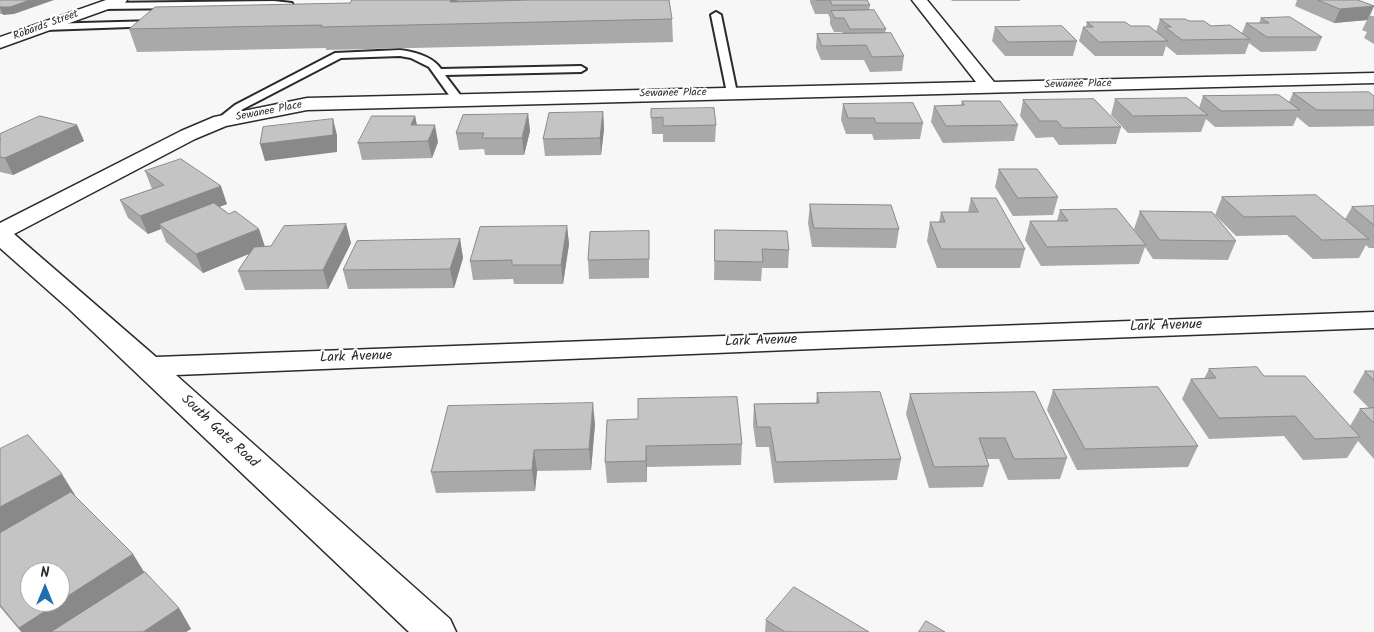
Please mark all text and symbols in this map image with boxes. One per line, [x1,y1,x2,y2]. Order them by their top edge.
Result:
street label: Robards Street [12,8,80,44]
street label: Sewanee Place [1044,78,1112,92]
street label: Sewanee Place [639,87,707,101]
street label: Sewanee Place [235,99,303,125]
street label: Lark Avenue [1130,317,1202,337]
street label: Lark Avenue [725,332,797,352]
street label: Lark Avenue [320,348,392,368]
street label: South Gate Road [177,392,261,472]
north arrow [20,562,70,612]
text: N [41,562,49,584]

